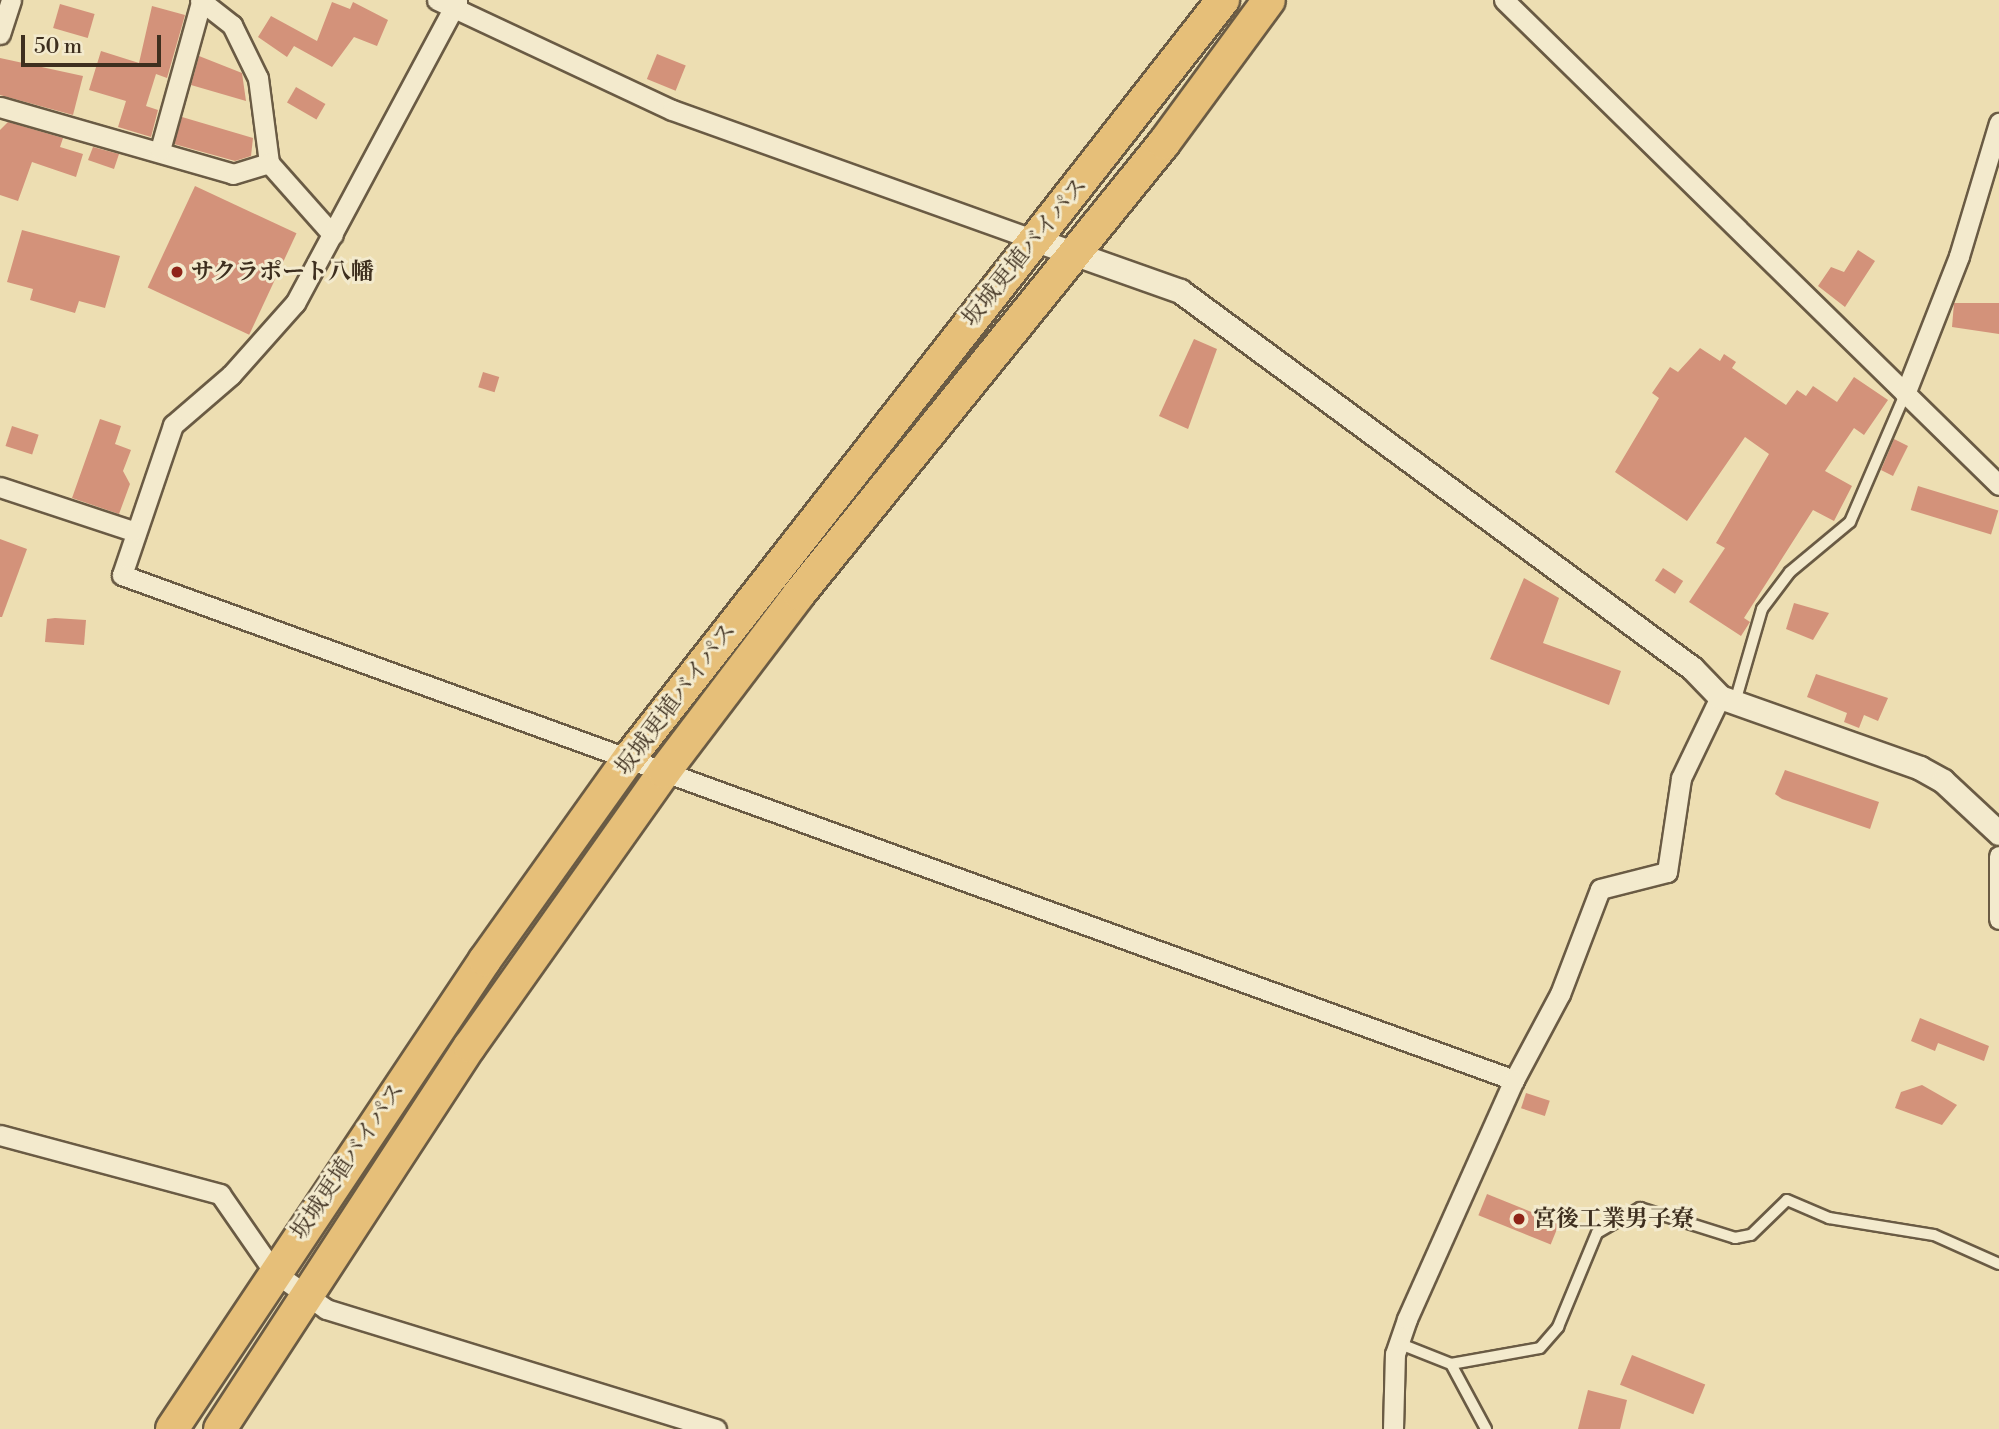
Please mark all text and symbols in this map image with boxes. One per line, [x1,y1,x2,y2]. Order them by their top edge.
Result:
scale bar [24,21,164,65]
text: 50 m [34,34,82,60]
street label: 坂城更埴バイパス [956,172,1094,332]
place label: サクラポート八幡 [191,258,375,286]
marker: サクラポート八幡 [169,264,185,280]
street label: 坂城更埴バイパス [610,617,742,781]
street label: 坂城更埴バイパス [285,1077,411,1245]
place label: 宮後工業男子寮 [1533,1205,1694,1233]
marker: 宮後工業男子寮 [1511,1211,1527,1227]

